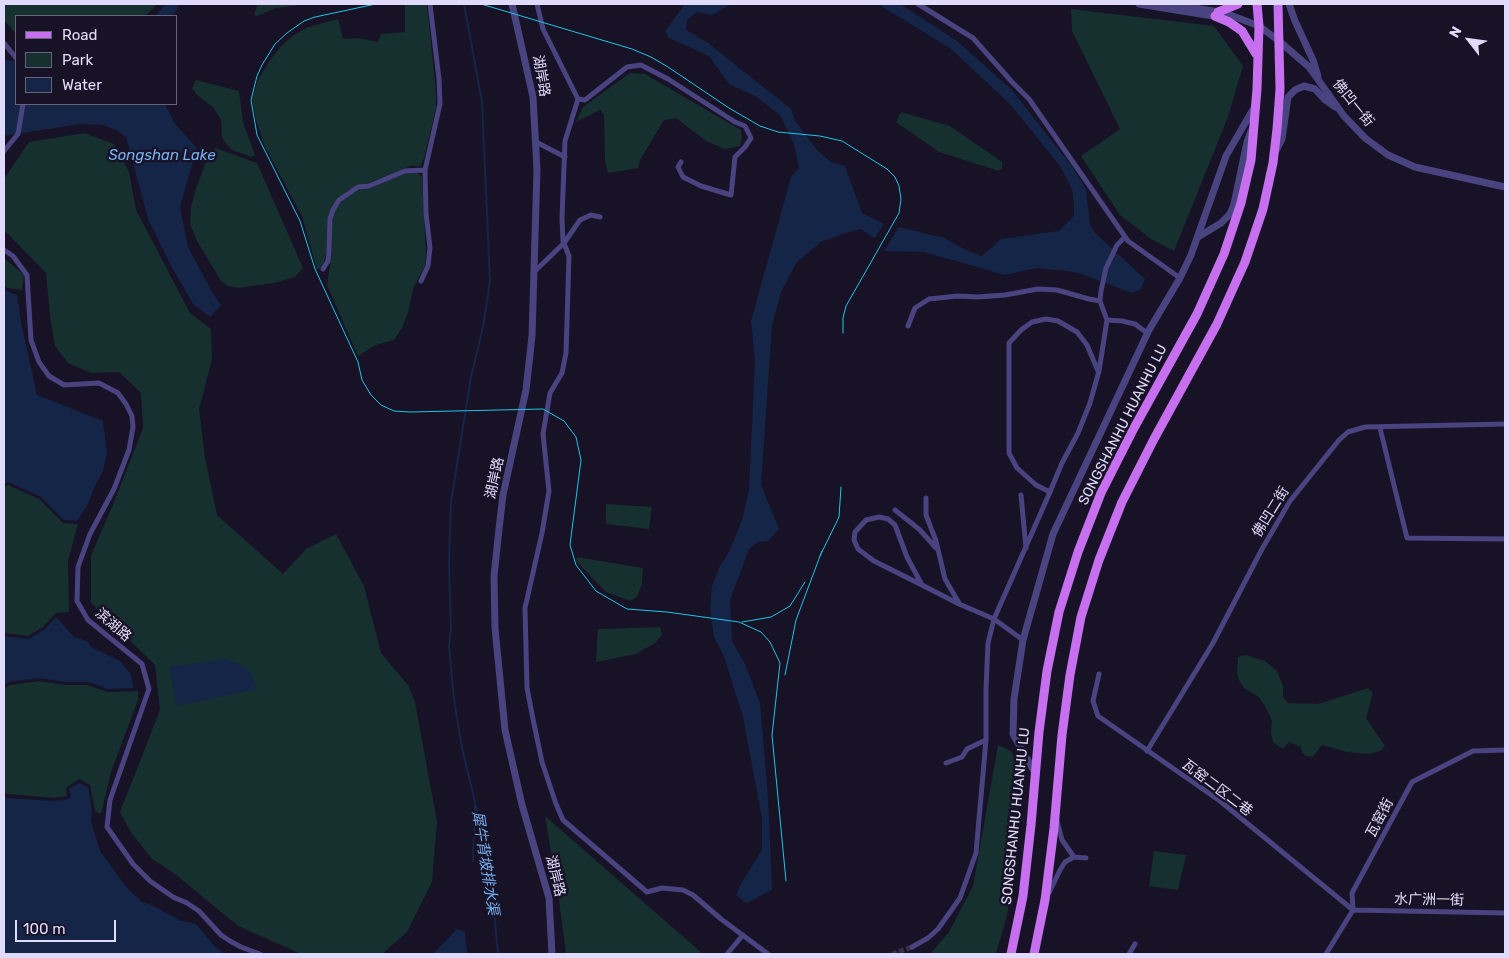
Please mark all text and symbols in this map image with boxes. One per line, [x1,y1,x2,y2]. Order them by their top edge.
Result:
legend [15,15,178,105]
north arrow [1444,15,1494,65]
text: N [1446,24,1465,41]
text: Road [62,26,98,44]
text: Park [62,51,93,69]
street label: 湖岸路 [529,54,553,98]
text: Water [62,76,102,94]
street label: 佛凹一街 [1329,76,1377,130]
water label: Songshan Lake [108,147,216,165]
street label: SONGSHANHU HUANHU LU [1075,342,1171,508]
street label: 湖岸路 [482,456,508,500]
street label: 佛凹二街 [1249,484,1293,540]
street label: 滨湖路 [92,605,134,645]
street label: SONGSHANHU HUANHU LU [998,727,1034,905]
street label: 瓦窑二区二巷 [1178,756,1256,820]
street label: 瓦窑街 [1363,796,1397,840]
water label: 犀牛背坡排水渠 [468,810,502,916]
street label: 湖岸路 [542,854,568,898]
street label: 水广洲一街 [1394,891,1464,909]
scale bar [18,910,119,942]
text: 100 m [23,920,65,938]

